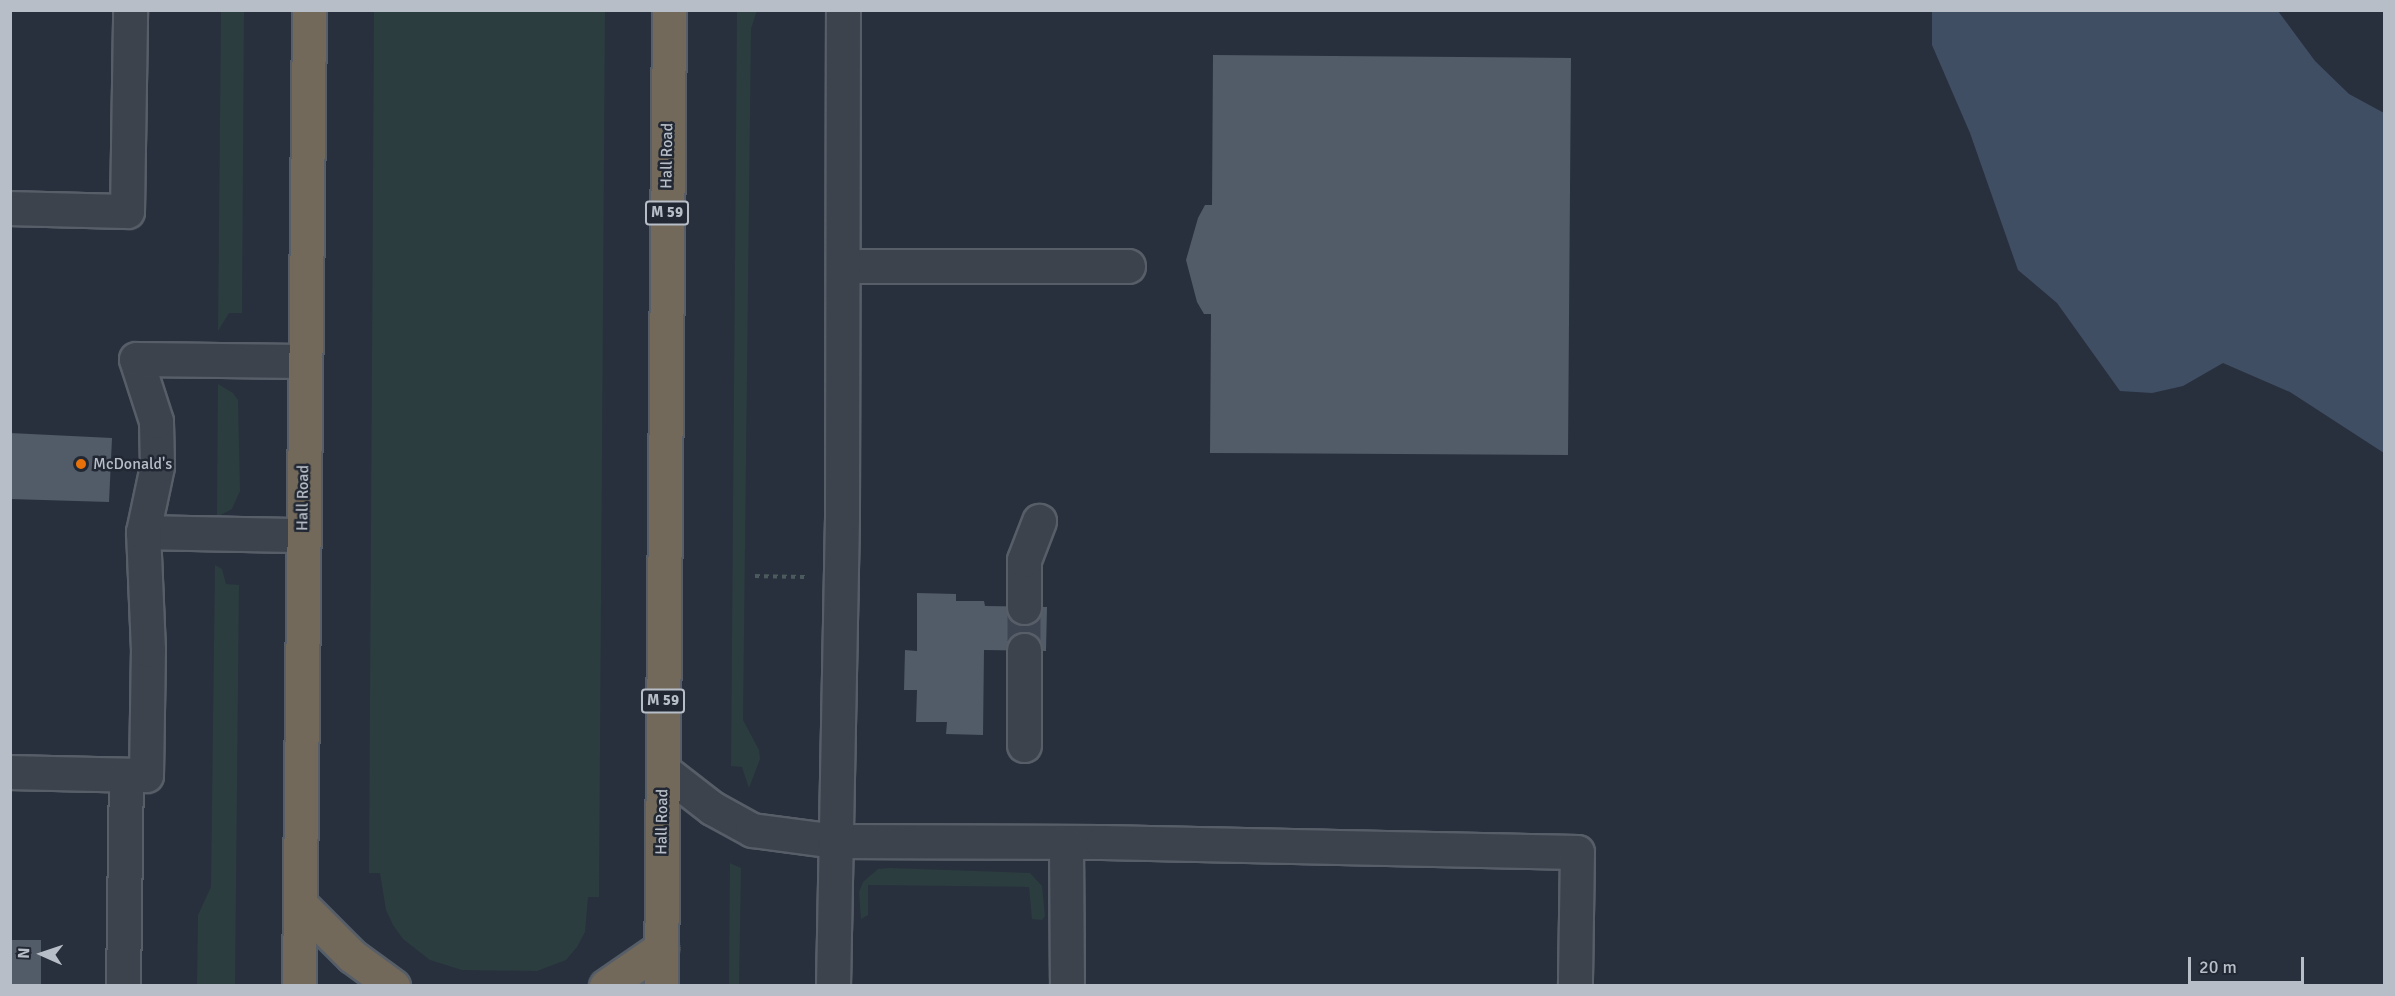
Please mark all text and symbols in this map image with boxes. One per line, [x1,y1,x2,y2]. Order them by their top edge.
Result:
street label: Hall Road [657,123,677,189]
road number: M 59 [644,201,690,225]
place label: McDonald's [93,454,172,474]
marker: McDonald's [74,457,88,471]
street label: Hall Road [293,465,313,531]
road number: M 59 [640,689,686,713]
street label: Hall Road [652,789,672,855]
north arrow [12,924,72,984]
scale bar [2191,945,2306,983]
text: N [14,947,34,959]
text: 20 m [2199,956,2237,978]

